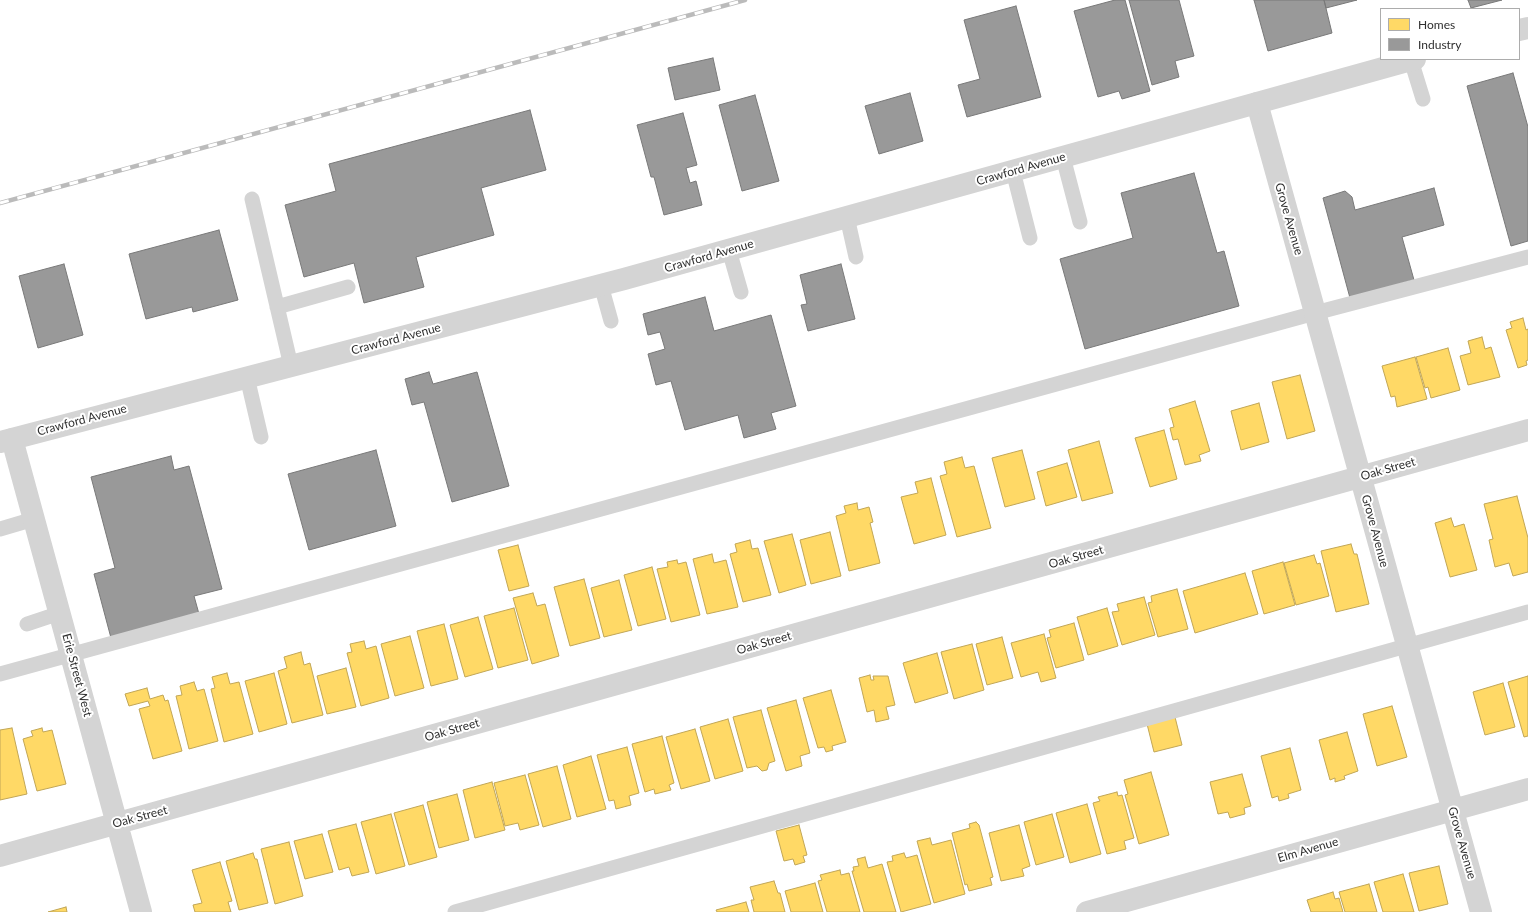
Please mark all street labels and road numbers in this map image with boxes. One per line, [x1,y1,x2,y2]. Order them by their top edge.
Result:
street label: Crawford Avenue [975,149,1067,189]
street label: Grove Avenue [1272,181,1306,257]
street label: Crawford Avenue [663,236,755,276]
street label: Crawford Avenue [350,320,442,358]
street label: Crawford Avenue [36,401,128,439]
street label: Oak Street [1359,454,1417,484]
street label: Grove Avenue [1358,493,1392,569]
street label: Oak Street [1047,542,1105,572]
street label: Oak Street [735,628,793,658]
street label: Erie Street West [59,632,95,718]
street label: Oak Street [423,715,481,745]
street label: Oak Street [111,803,169,831]
street label: Grove Avenue [1445,805,1479,881]
street label: Elm Avenue [1276,834,1340,866]

